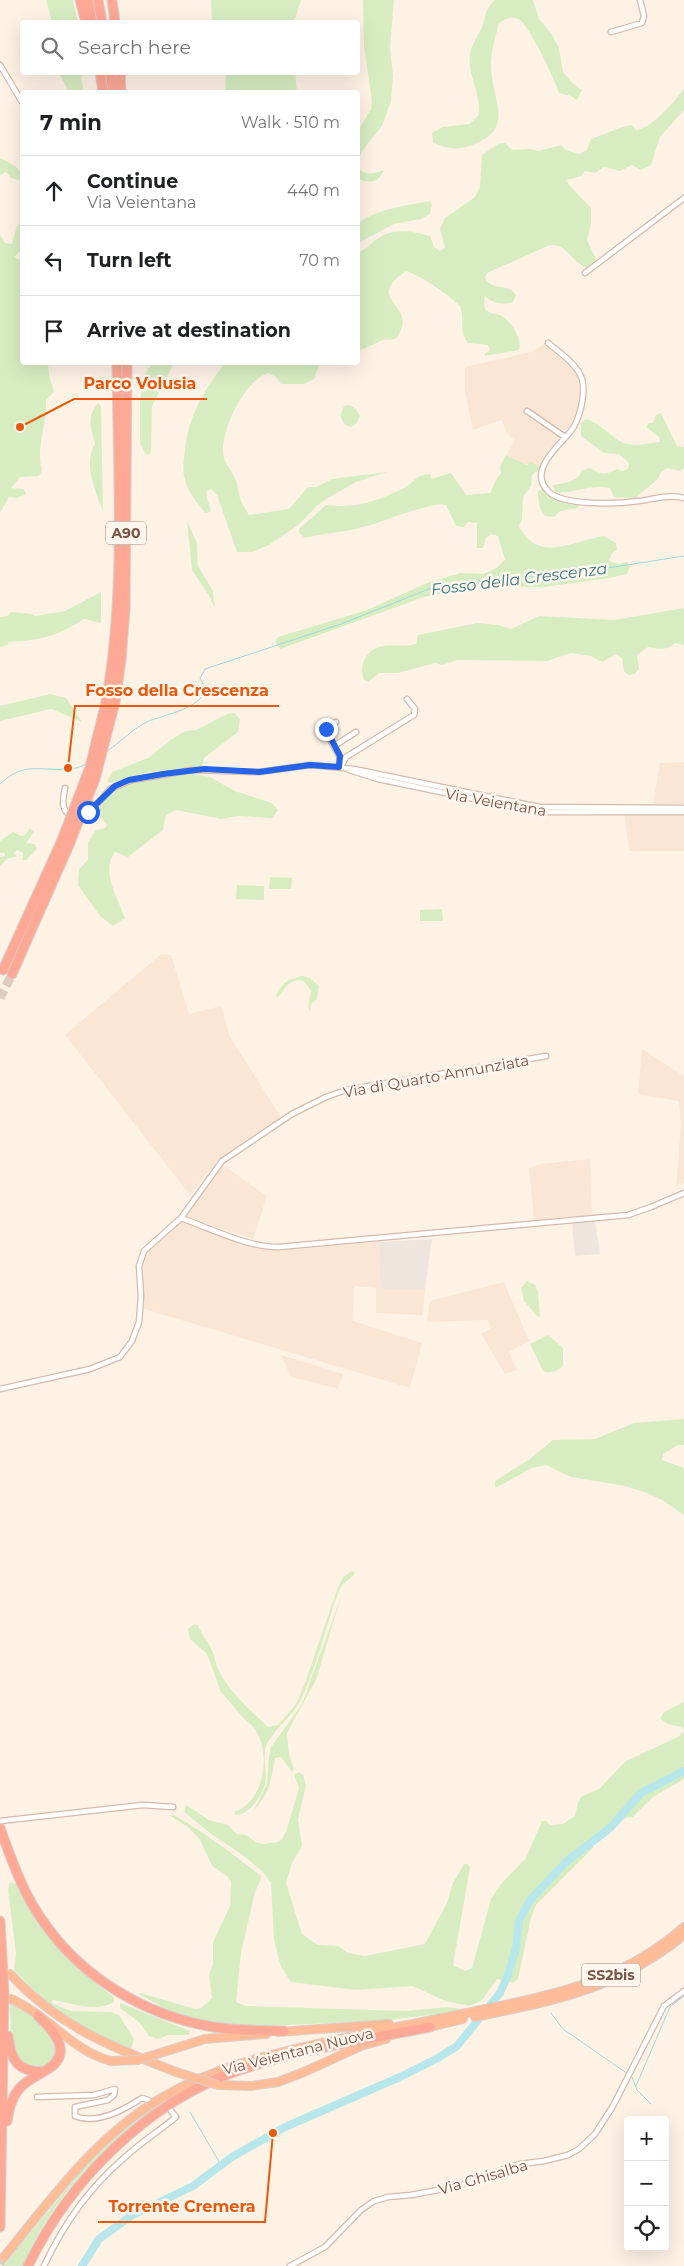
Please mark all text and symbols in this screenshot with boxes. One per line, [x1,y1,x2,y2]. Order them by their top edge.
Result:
search box [20,20,360,75]
icon: search [38,34,66,62]
text: Search here [78,36,191,59]
text: 7 min [40,110,102,135]
text: Walk · 510 m [241,113,340,132]
text: Continue [87,170,178,193]
icon: ahead [40,177,68,205]
text: 440 m [287,181,340,200]
text: Via Veientana [87,193,196,212]
icon: left [40,247,68,275]
text: Turn left [87,249,172,272]
text: 70 m [299,251,340,270]
icon: arrive [40,317,68,345]
text: Arrive at destination [87,319,291,342]
callout: Parco Volusia [74,368,207,399]
text: Parco Volusia [84,374,197,393]
road number: A90 [106,522,146,544]
water label: Fosso della Crescenza [430,559,608,599]
callout: Fosso della Crescenza [75,675,279,706]
text: Fosso della Crescenza [85,681,269,700]
route end [315,718,338,741]
street label: Via Veientana [444,784,548,820]
route start [77,801,100,824]
street label: Via di Quarto Annunziata [342,1050,530,1102]
road number: SS2bis [582,1964,640,1986]
street label: Via Veientana Nuova [221,2023,375,2079]
map controls [624,2116,669,2251]
button: + [624,2116,669,2161]
street label: Via Ghisalba [436,2155,530,2199]
button: − [624,2161,669,2206]
callout: Torrente Cremera [98,2191,265,2222]
text: Torrente Cremera [108,2197,256,2216]
button: locate [624,2206,669,2251]

